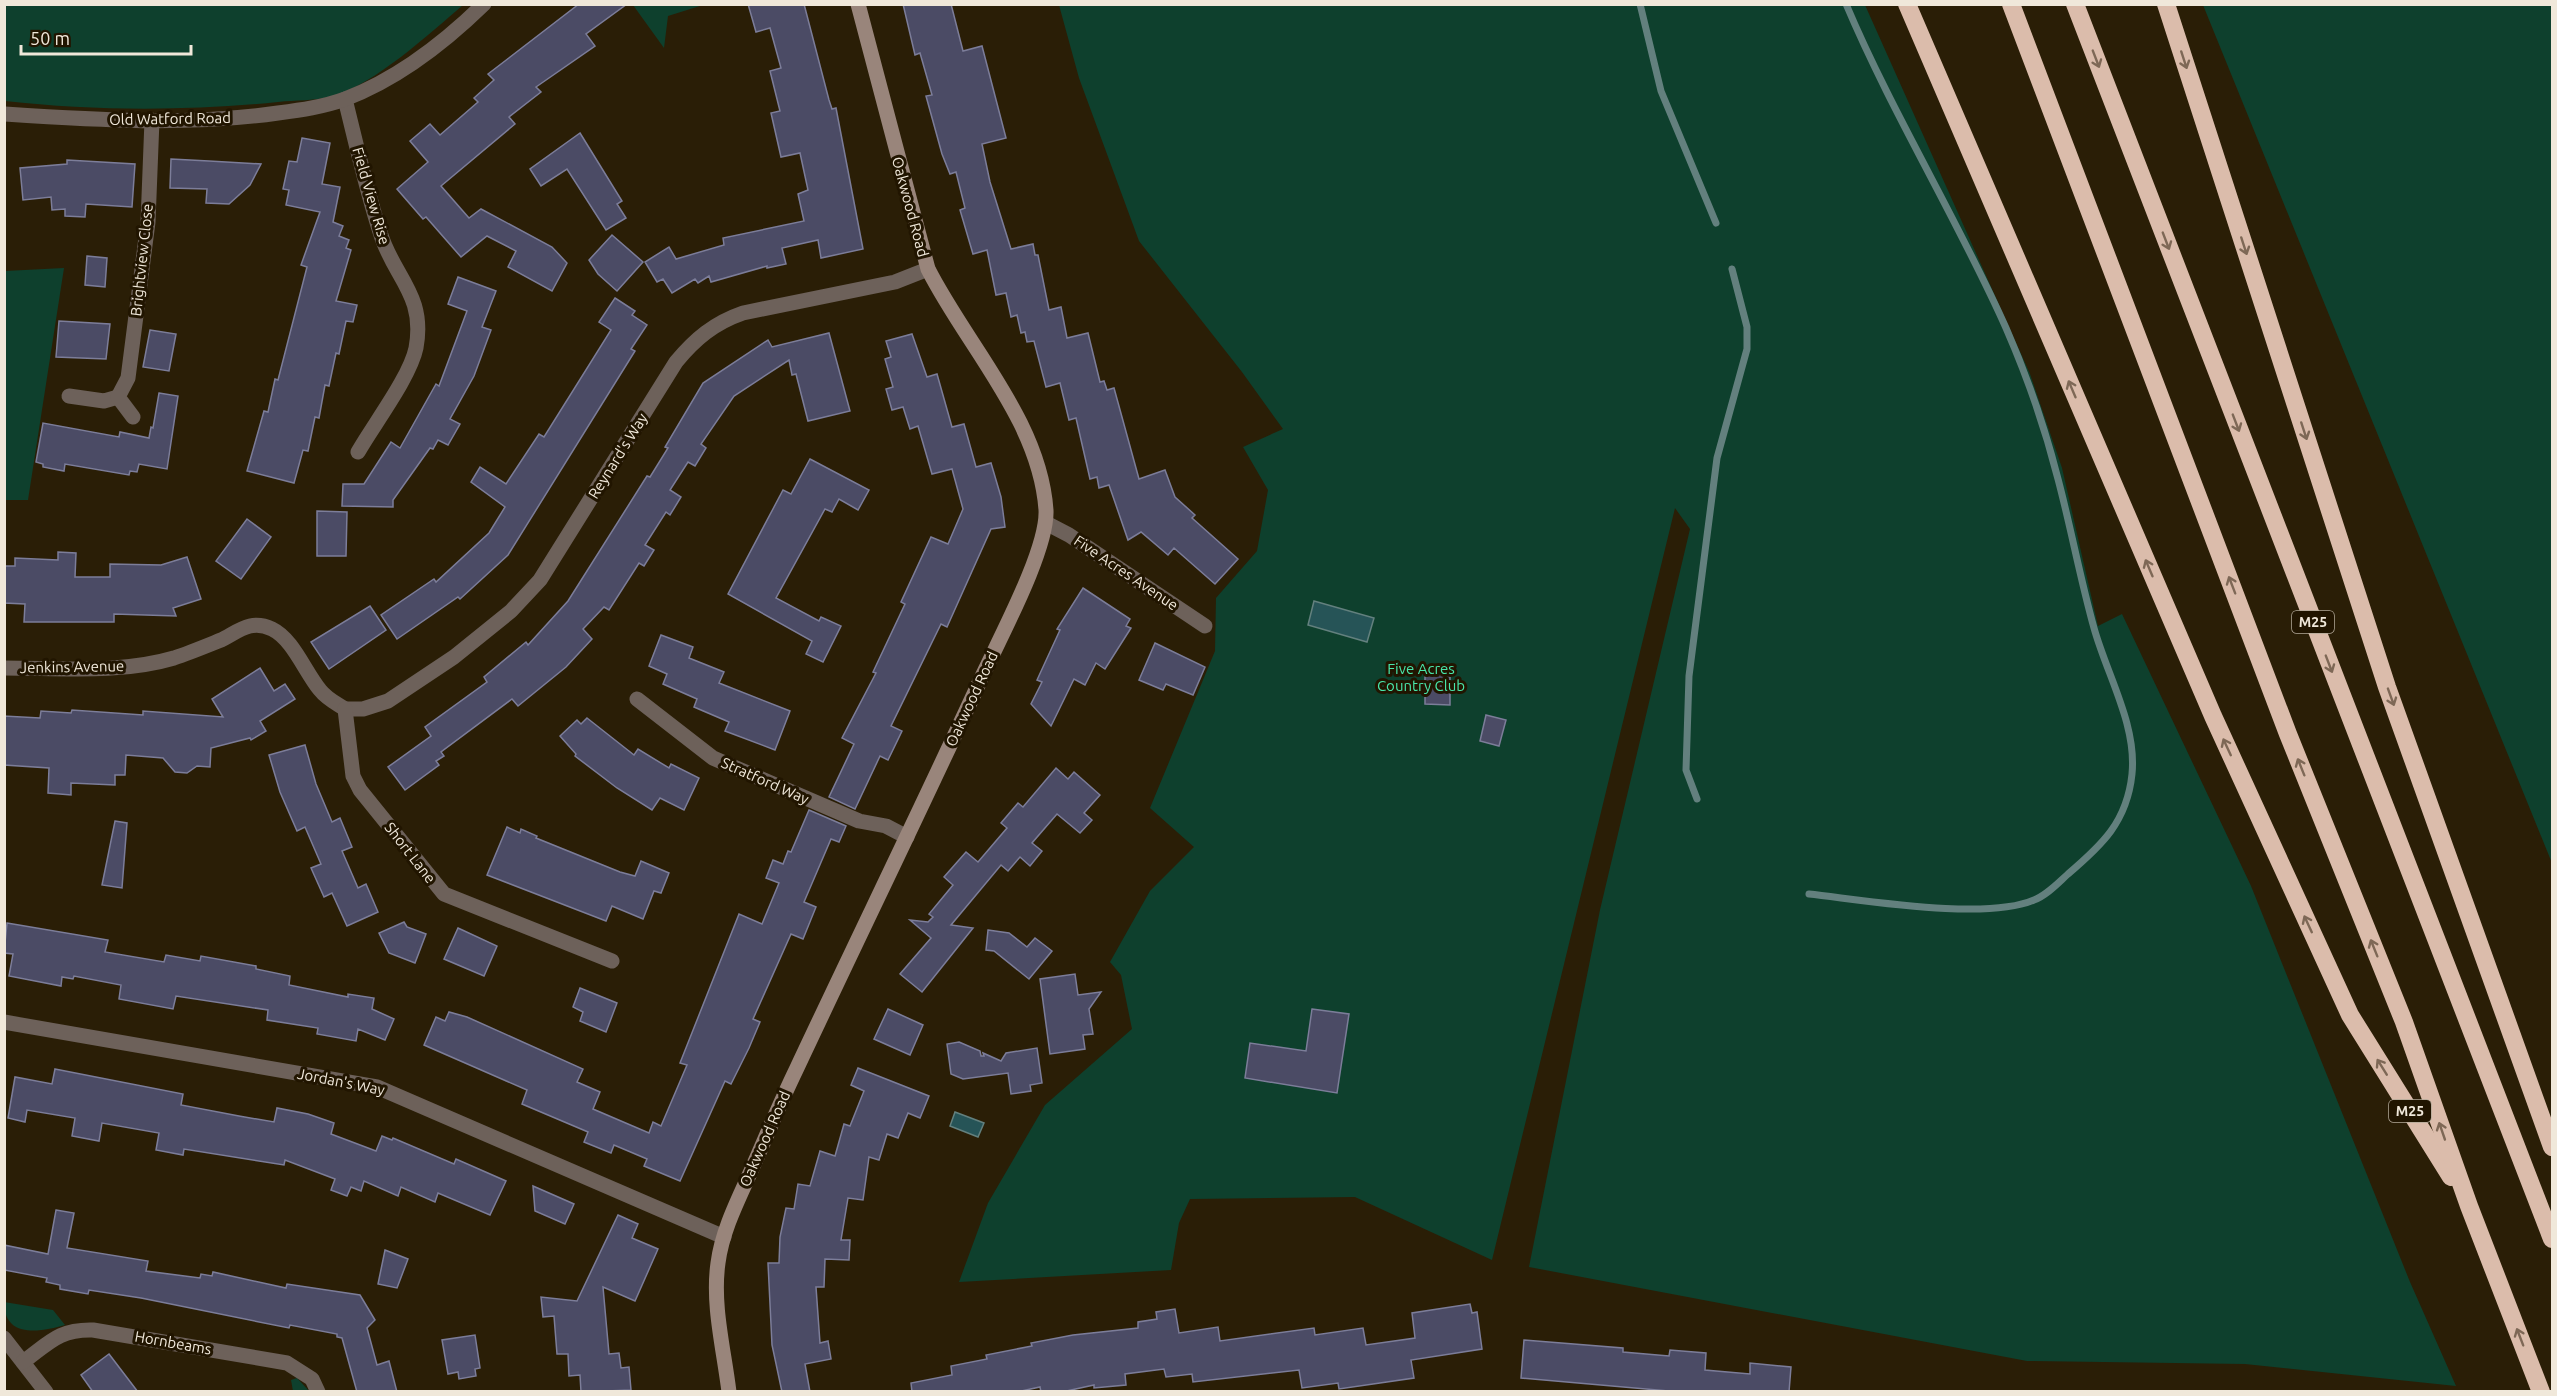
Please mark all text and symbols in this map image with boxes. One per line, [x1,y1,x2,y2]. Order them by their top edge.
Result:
scale bar [21,18,190,56]
text: 50 m [30,28,70,48]
one-way arrow [2091,49,2102,68]
one-way arrow [2180,50,2191,69]
street label: Old Watford Road [109,109,231,128]
street label: Field View Rise [349,145,394,247]
street label: Oakwood Road [889,155,932,259]
street label: Brightview Close [127,203,156,317]
one-way arrow [2161,231,2172,250]
one-way arrow [2240,236,2251,255]
one-way arrow [2066,380,2077,399]
street label: Reynard's Way [585,410,651,502]
one-way arrow [2231,413,2242,432]
one-way arrow [2300,421,2311,440]
street label: Five Acres Avenue [1071,532,1181,614]
one-way arrow [2143,559,2154,578]
one-way arrow [2225,576,2236,595]
road number: M25 [2292,611,2334,633]
street label: Oakwood Road [942,649,1001,749]
one-way arrow [2324,654,2335,673]
street label: Jenkins Avenue [20,657,124,676]
park label: Five Acres Country Club [1377,660,1465,694]
one-way arrow [2386,687,2397,705]
one-way arrow [2220,738,2232,756]
street label: Stratford Way [719,754,812,807]
one-way arrow [2295,759,2306,777]
street label: Short Lane [381,819,439,886]
one-way arrow [2302,915,2313,933]
one-way arrow [2368,939,2379,958]
one-way arrow [2376,1059,2388,1076]
street label: Jordan's Way [296,1065,386,1098]
street label: Oakwood Road [736,1088,793,1189]
road number: M25 [2389,1100,2431,1122]
one-way arrow [2436,1122,2447,1141]
street label: Hornbeams [133,1327,213,1358]
one-way arrow [2514,1328,2525,1347]

